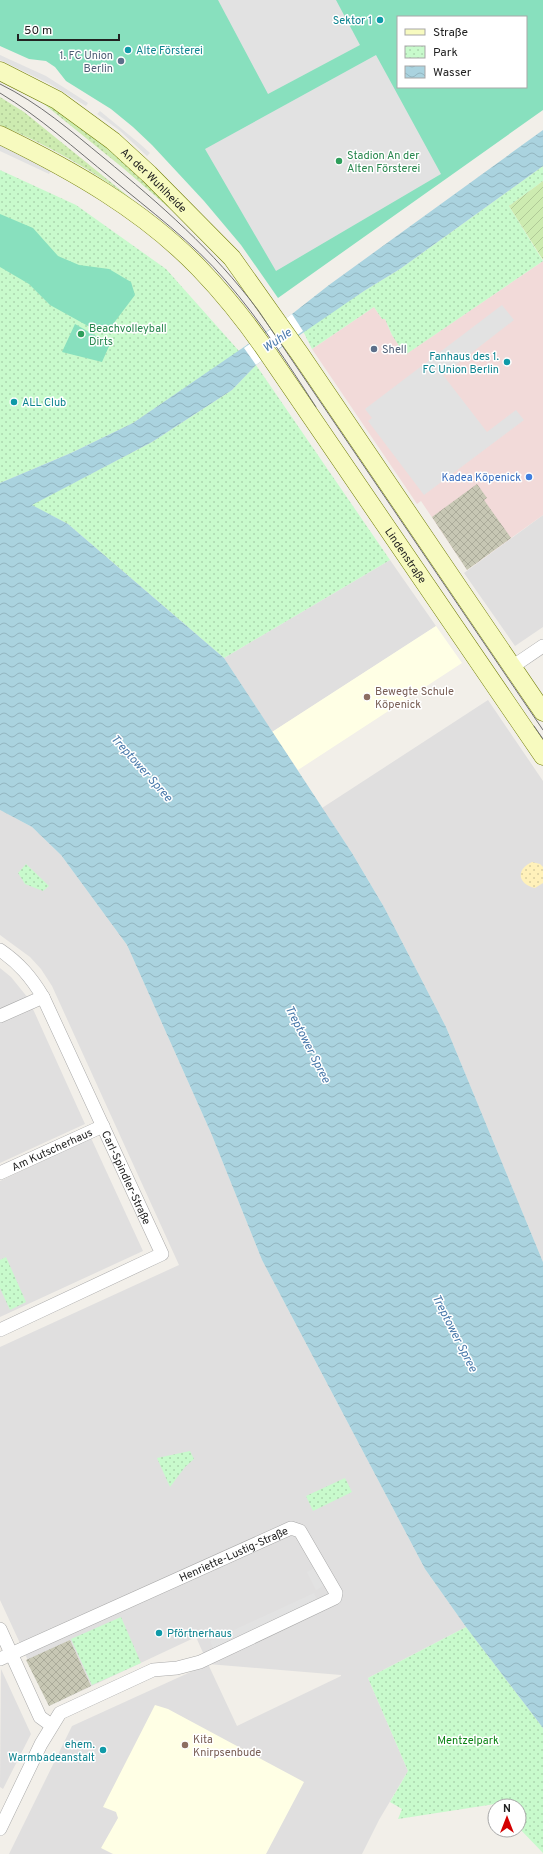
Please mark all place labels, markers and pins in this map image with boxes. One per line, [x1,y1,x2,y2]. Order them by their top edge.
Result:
place label: Sektor 1 [333,14,372,28]
marker: Sektor 1 [375,15,385,25]
place label: Alte Försterei [136,44,203,58]
marker: Alte Försterei [123,45,133,55]
place label: 1. FC Union Berlin [60,49,113,76]
marker: 1. FC Union Berlin [116,56,126,66]
place label: Stadion An der Alten Försterei [347,149,420,176]
marker: Stadion An der Alten Försterei [334,156,344,166]
place label: Beachvolleyball Dirts [89,322,167,349]
marker: Beachvolleyball Dirts [76,329,86,339]
place label: Shell [382,343,407,357]
marker: Shell [369,344,379,354]
place label: Fanhaus des 1. FC Union Berlin [423,350,499,377]
marker: Fanhaus des 1. FC Union Berlin [502,357,512,367]
place label: ALL Club [22,396,66,410]
marker: ALL Club [9,397,19,407]
place label: Kadea Köpenick [442,471,521,485]
marker: Kadea Köpenick [524,472,534,482]
place label: Bewegte Schule Köpenick [375,685,454,712]
marker: Bewegte Schule Köpenick [362,692,372,702]
place label: Pförtnerhaus [167,1627,232,1641]
marker: Pförtnerhaus [154,1628,164,1638]
place label: Kita Knirpsenbude [193,1733,261,1760]
place label: ehem. Warmbadeanstalt [8,1738,95,1765]
marker: Kita Knirpsenbude [180,1740,190,1750]
marker: ehem. Warmbadeanstalt [98,1745,108,1755]

